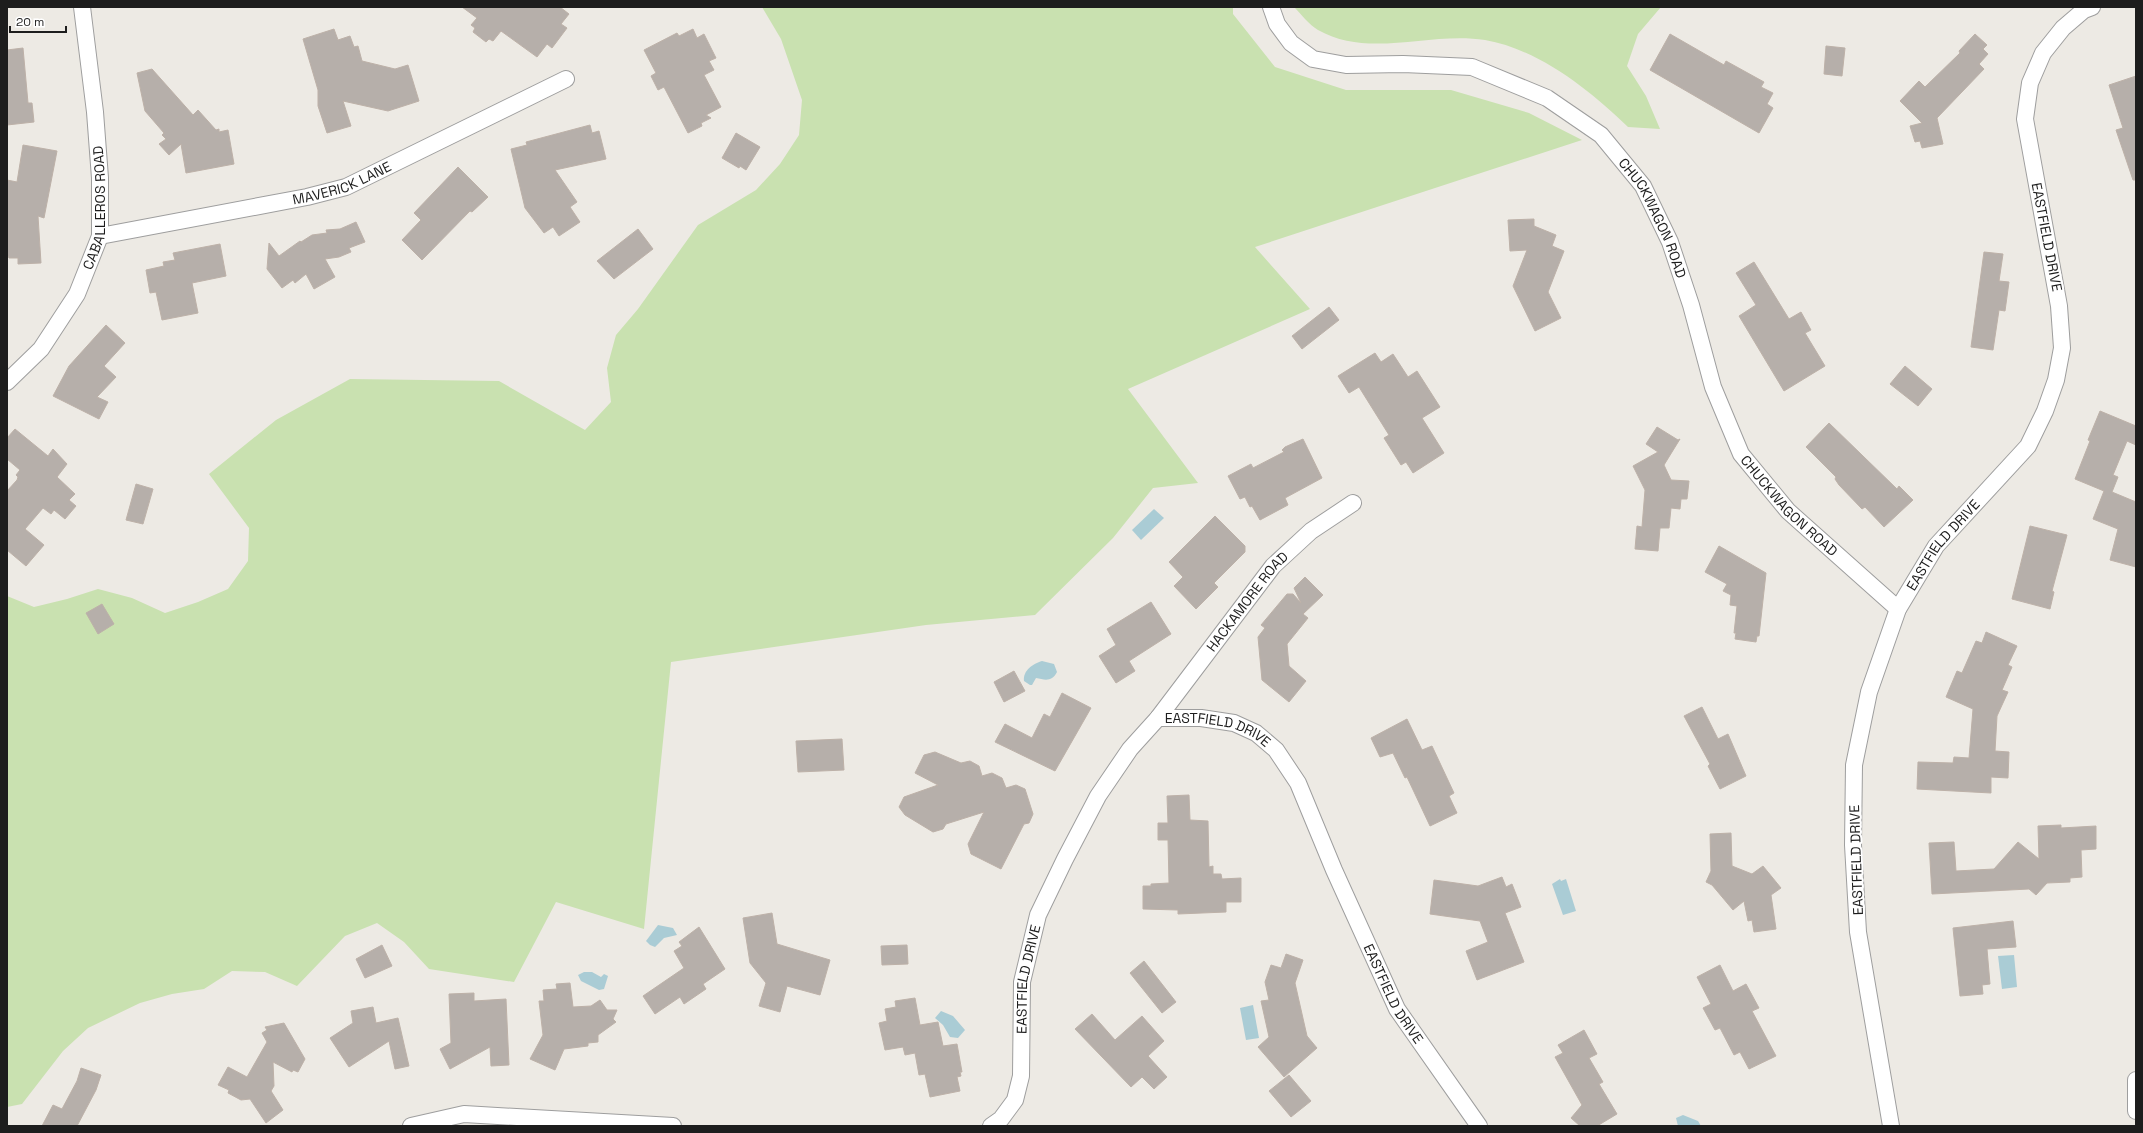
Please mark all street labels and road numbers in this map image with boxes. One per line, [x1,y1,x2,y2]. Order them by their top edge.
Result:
street label: CABALLEROS ROAD [79,145,109,272]
street label: CHUCKWAGON ROAD [1615,154,1690,280]
street label: MAVERICK LANE [291,157,394,209]
street label: EASTFIELD DRIVE [2028,181,2066,293]
street label: CHUCKWAGON ROAD [1737,451,1841,560]
street label: EASTFIELD DRIVE [1902,495,1984,594]
street label: HACKAMORE ROAD [1202,548,1292,655]
street label: EASTFIELD DRIVE [1165,709,1275,751]
street label: EASTFIELD DRIVE [1845,804,1867,916]
street label: EASTFIELD DRIVE [1012,923,1044,1034]
street label: EASTFIELD DRIVE [1360,941,1427,1047]

